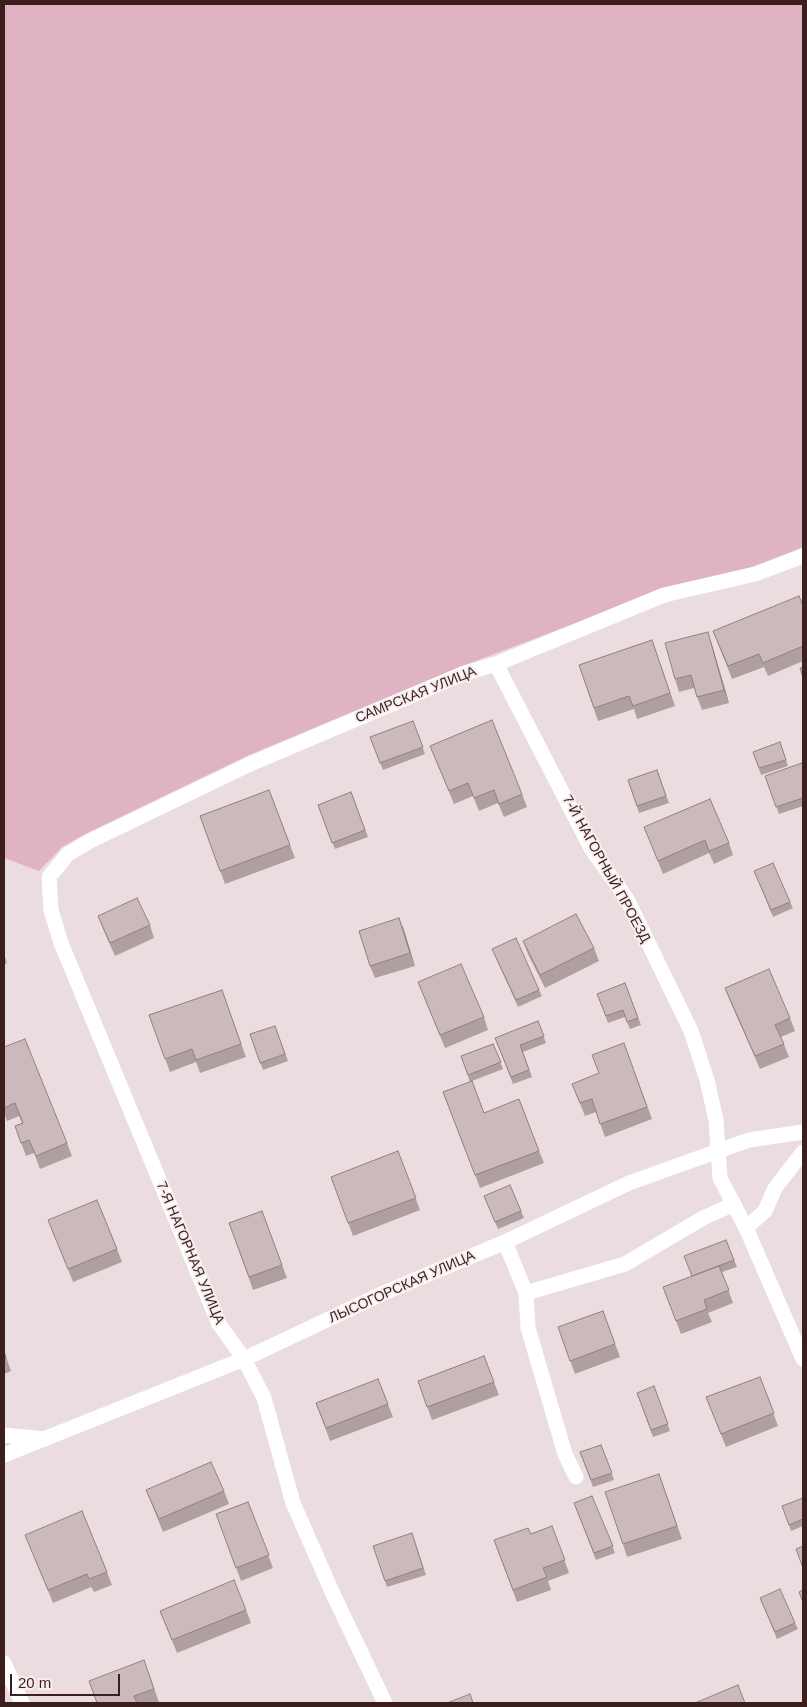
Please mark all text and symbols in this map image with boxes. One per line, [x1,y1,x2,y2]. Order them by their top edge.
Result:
street label: САМРСКАЯ УЛИЦА [353,663,479,727]
street label: 7-Й НАГОРНЫЙ ПРОЕЗД [558,792,654,946]
street label: 7-Я НАГОРНАЯ УЛИЦА [152,1179,228,1327]
street label: ЛЫСОГОРСКАЯ УЛИЦА [326,1247,478,1327]
scale bar [12,1664,122,1696]
text: 20 m [18,1674,51,1691]

